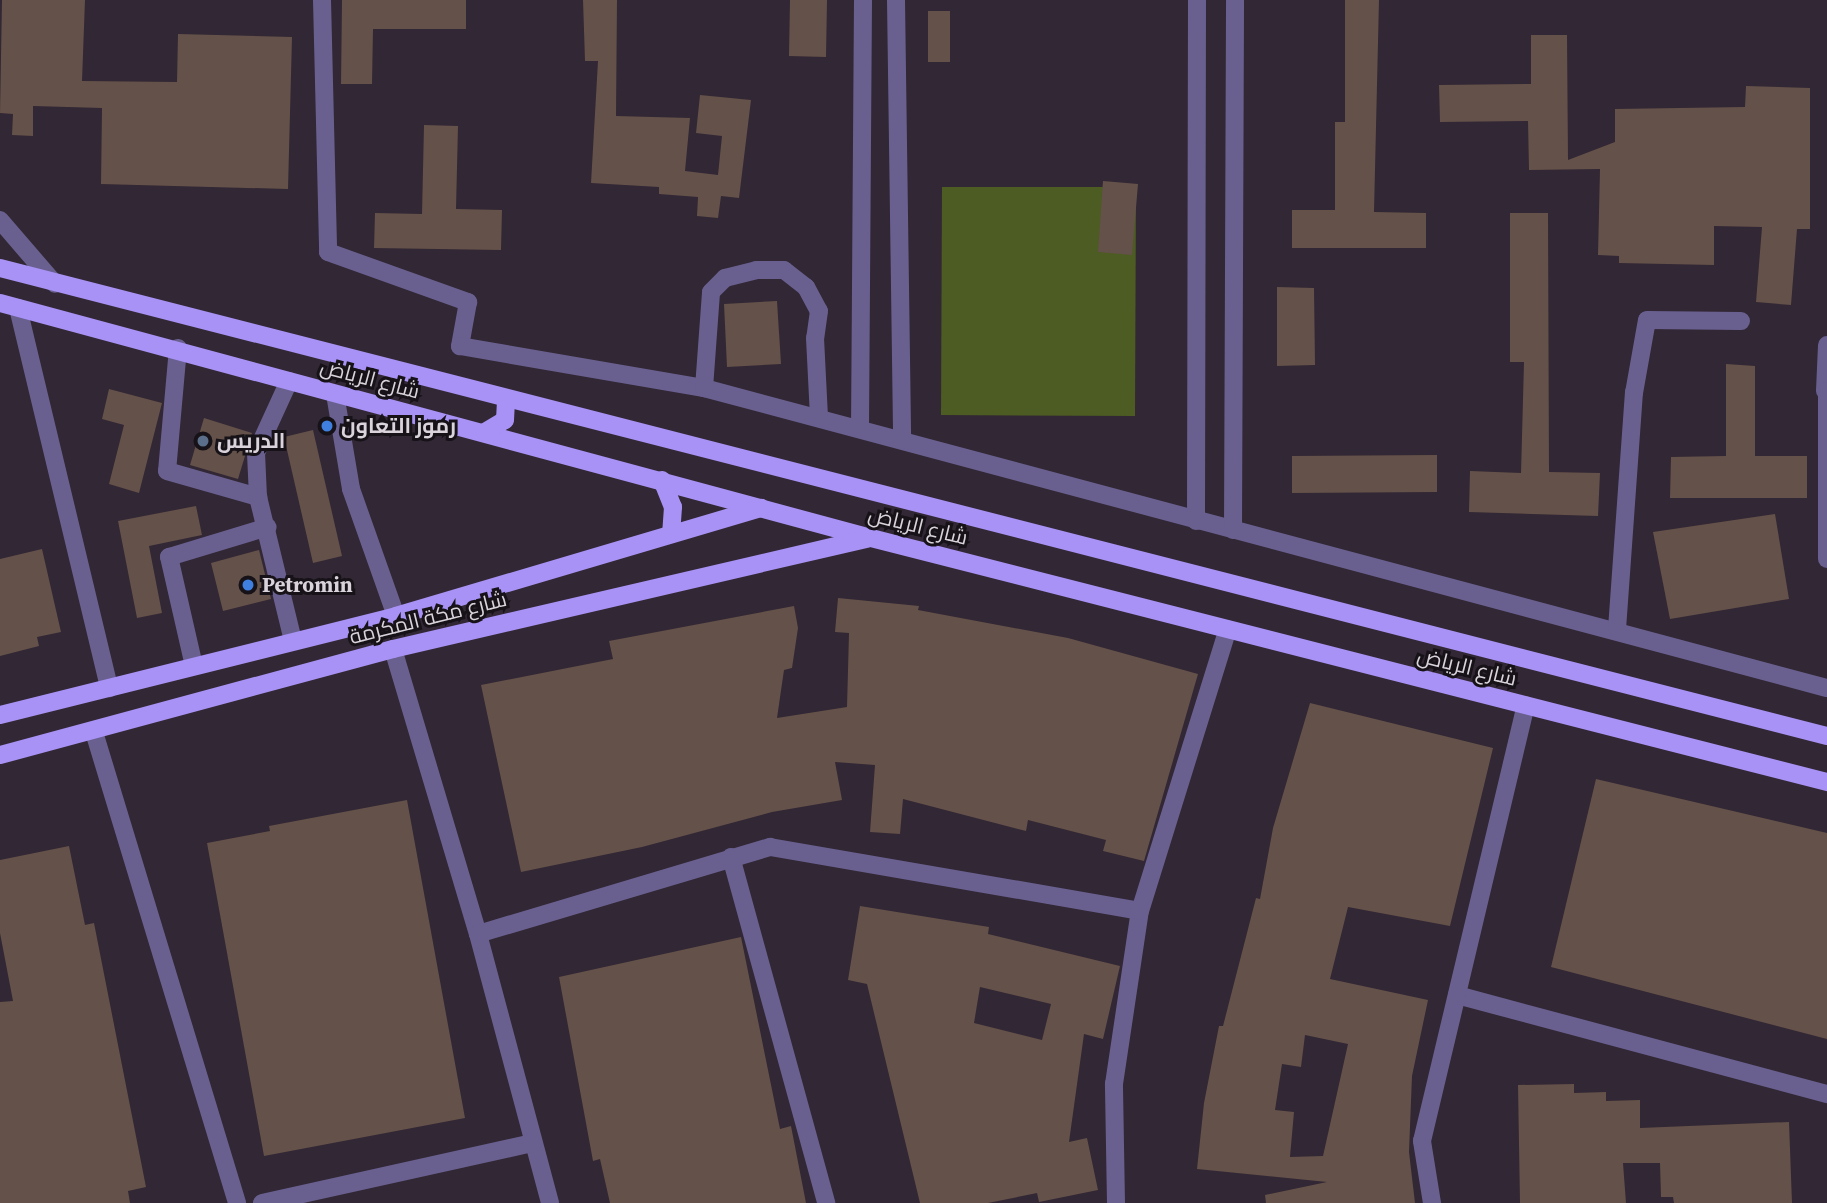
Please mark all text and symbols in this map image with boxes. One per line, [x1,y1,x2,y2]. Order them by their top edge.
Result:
street label: شارع الرياض [318,354,422,404]
place label: رموز التعاون [341,413,456,439]
marker: رموز التعاون [319,418,335,434]
place label: الدريس [217,428,285,454]
marker: الدريس [195,433,211,449]
street label: شارع الرياض [866,501,970,551]
place label: Petromin [262,572,353,598]
marker: Petromin [240,577,256,593]
street label: شارع مكة المكرمة [347,586,509,650]
street label: شارع الرياض [1415,642,1519,692]

